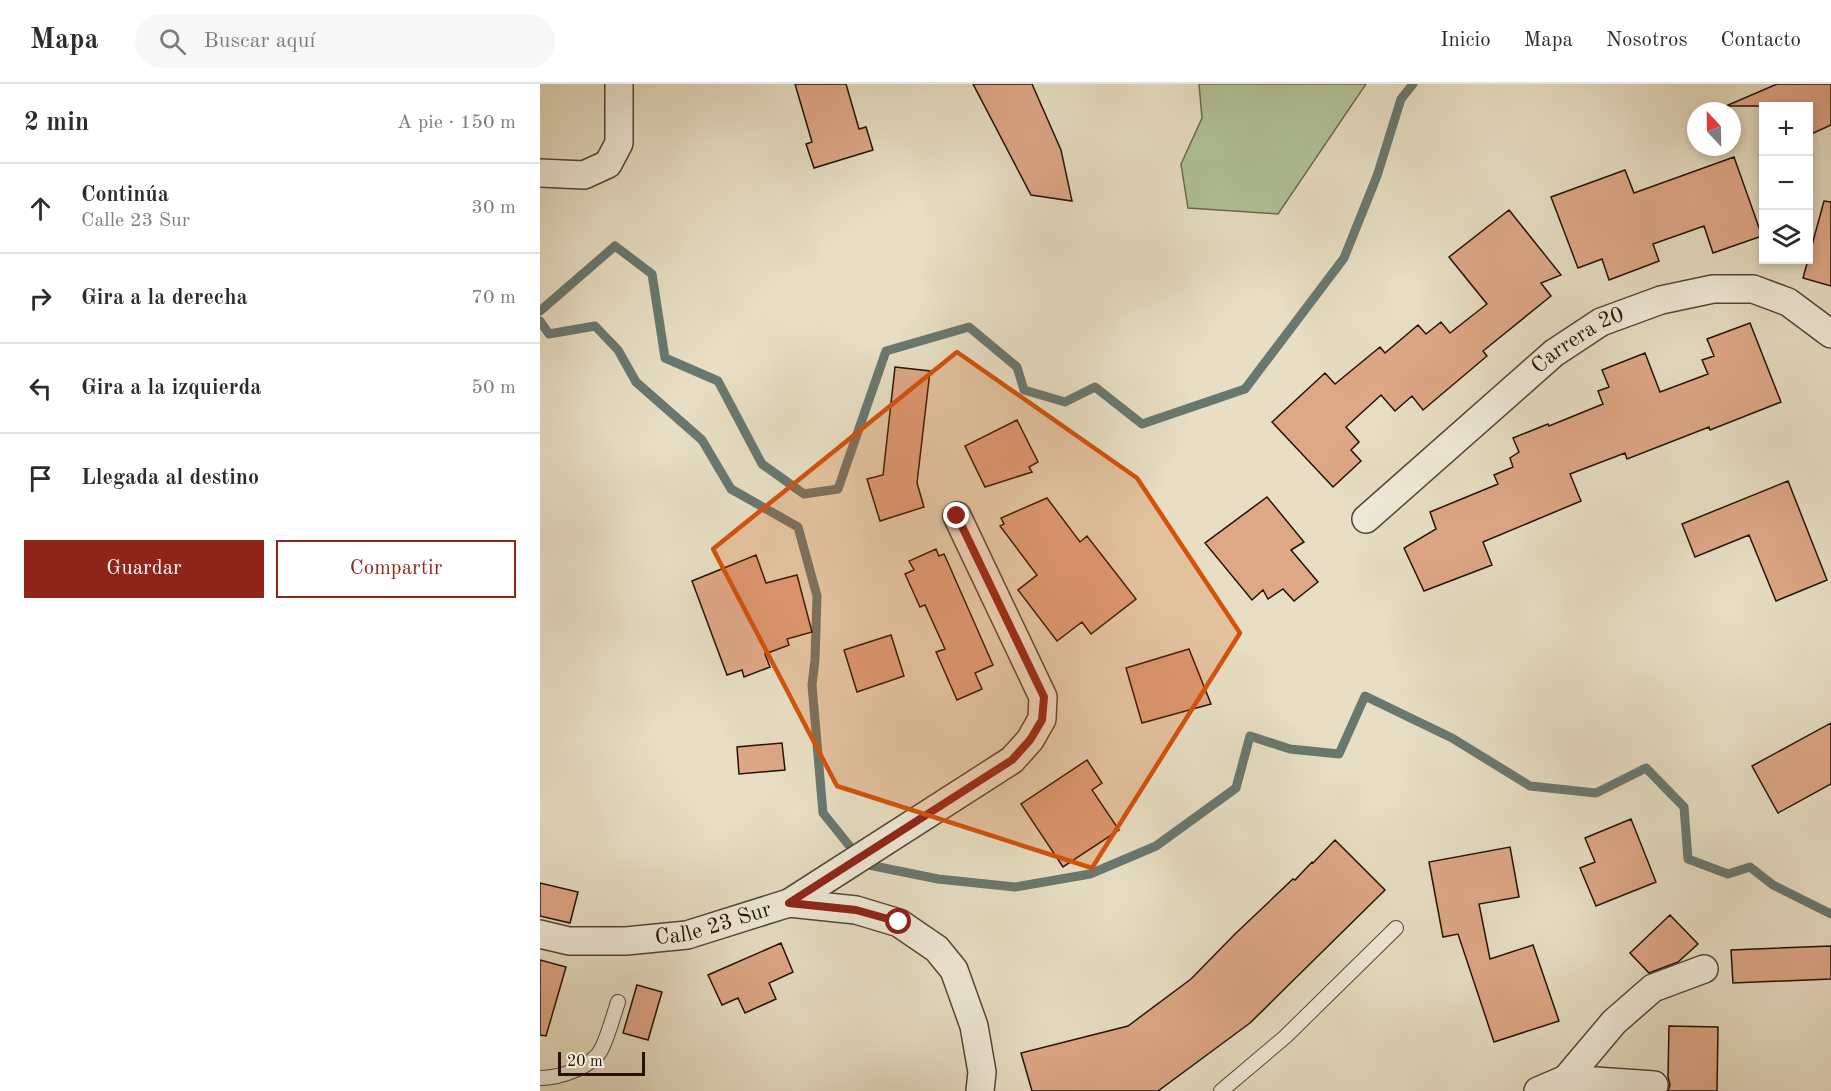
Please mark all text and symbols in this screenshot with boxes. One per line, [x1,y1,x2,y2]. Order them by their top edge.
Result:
search box [135,14,555,68]
icon: search [156,25,189,58]
text: Mapa [30,27,99,55]
text: Buscar aquí [204,30,315,52]
text: Inicio [1440,30,1491,51]
text: Mapa [1524,30,1573,51]
text: Nosotros [1606,30,1688,51]
text: Contacto [1721,30,1801,51]
north arrow [1687,102,1741,156]
map controls [1759,102,1813,264]
button: + [1759,102,1813,156]
text: 2 min [24,110,89,136]
text: A pie · 150 m [397,113,516,133]
button: − [1759,156,1813,210]
text: Continúa [81,184,169,206]
icon: ahead [24,192,57,225]
text: 30 m [471,198,516,218]
button: layers [1759,210,1813,264]
text: Calle 23 Sur [81,211,190,231]
icon: right [24,282,57,315]
text: Gira a la derecha [81,287,248,309]
text: 70 m [471,288,516,308]
street label: Carrera 20 [1528,304,1627,378]
icon: left [24,372,57,405]
text: Gira a la izquierda [81,377,261,399]
text: 50 m [471,378,516,398]
icon: arrive [24,462,57,495]
text: Llegada al destino [81,467,259,489]
route end [943,502,969,528]
button: Guardar [24,540,264,598]
button: Compartir [276,540,516,598]
street label: Calle 23 Sur [654,898,774,949]
route start [885,908,911,934]
scale bar [558,1049,645,1076]
text: 20 m [567,1054,603,1070]

